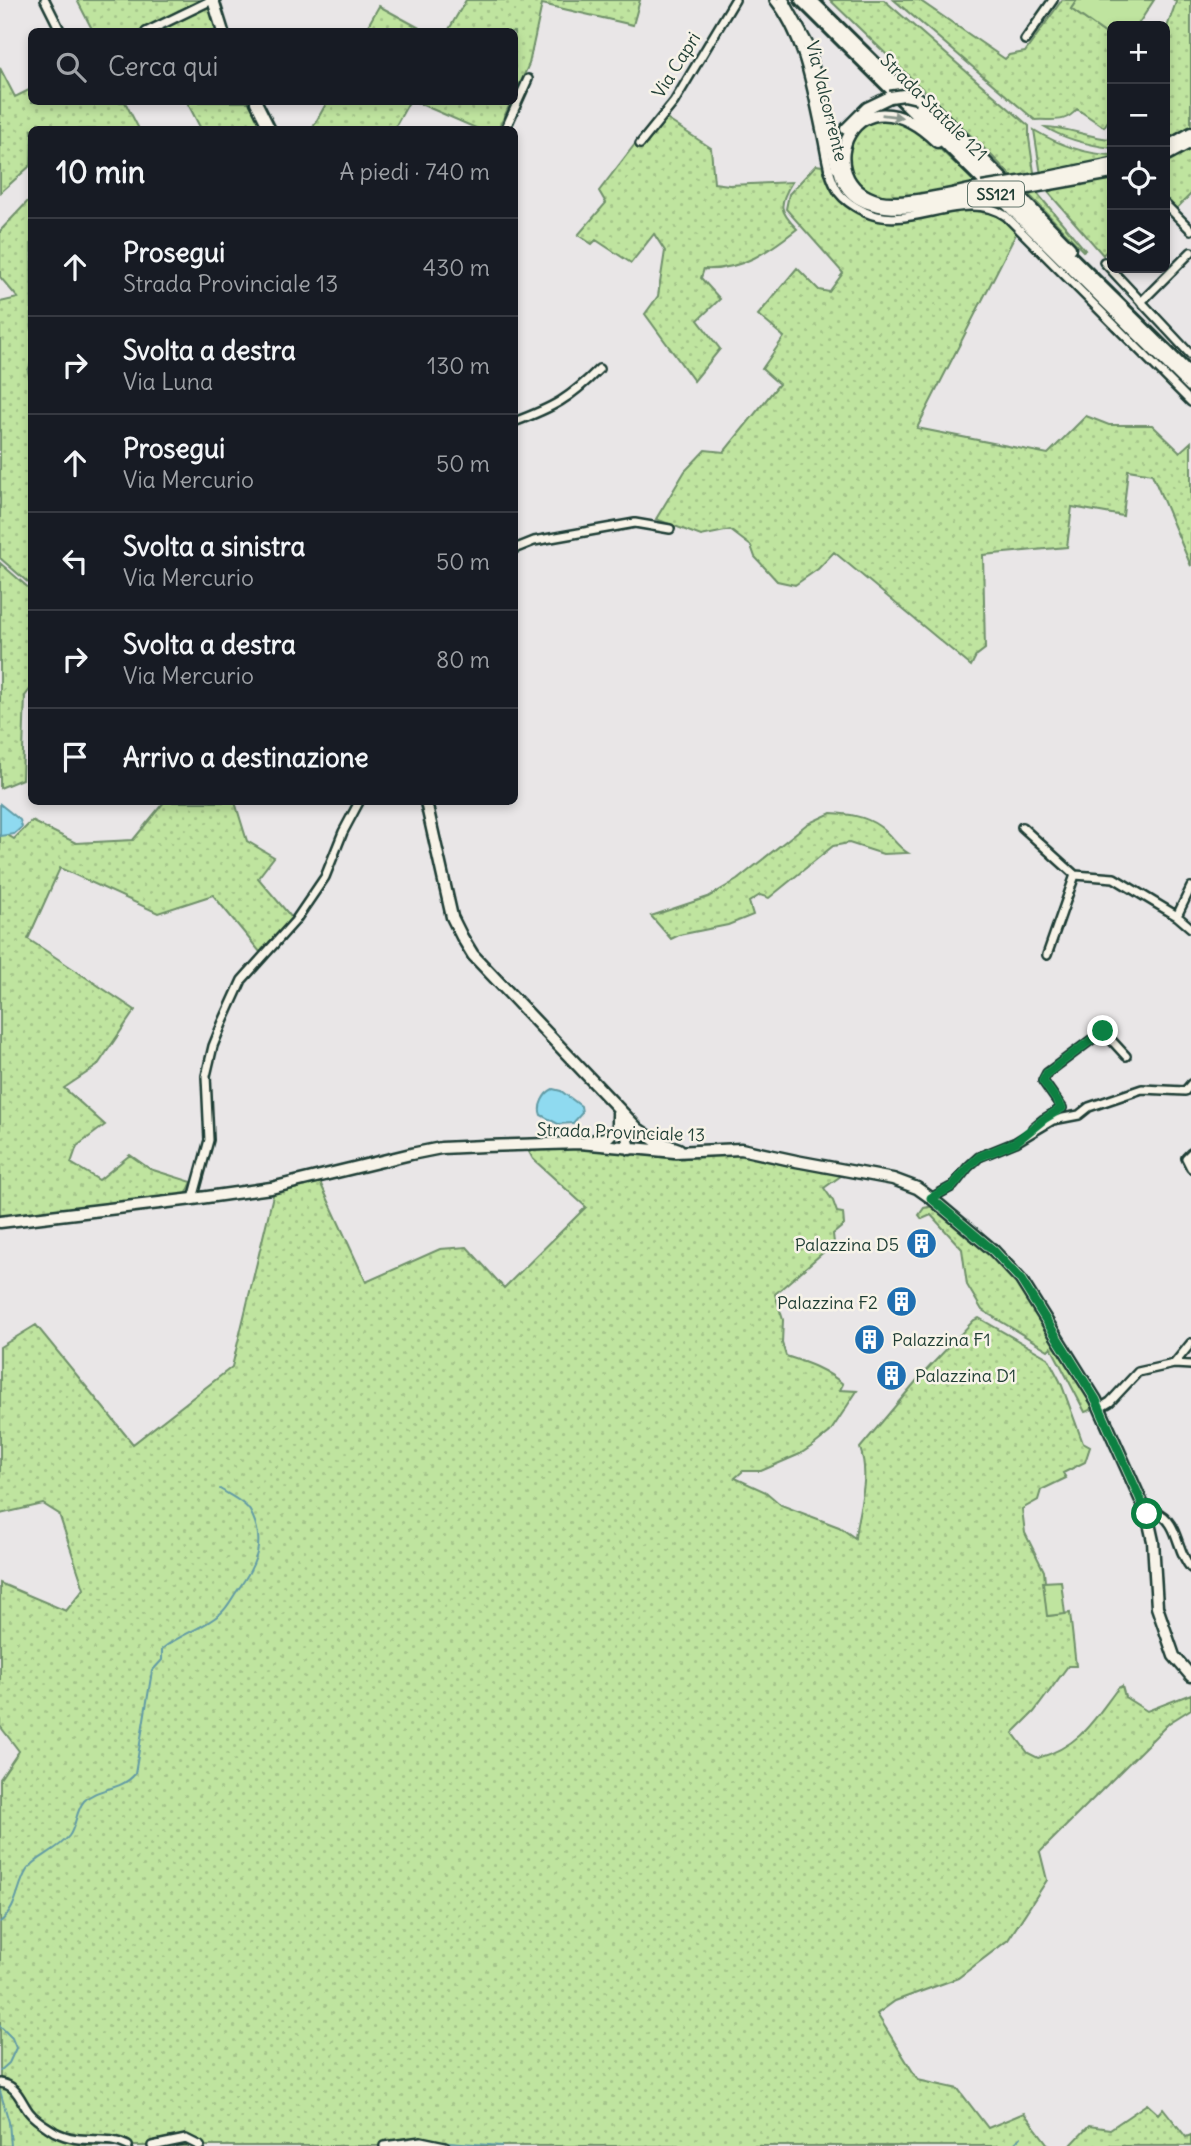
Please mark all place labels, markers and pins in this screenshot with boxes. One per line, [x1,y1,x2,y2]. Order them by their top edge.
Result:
building icon: Palazzina D5 [905,1227,939,1261]
place label: Palazzina D5 [795,1233,899,1256]
building icon: Palazzina F2 [884,1285,918,1319]
place label: Palazzina F2 [777,1291,878,1314]
building icon: Palazzina F1 [852,1322,886,1356]
place label: Palazzina F1 [892,1328,991,1351]
building icon: Palazzina D1 [875,1358,909,1392]
place label: Palazzina D1 [915,1364,1016,1387]

